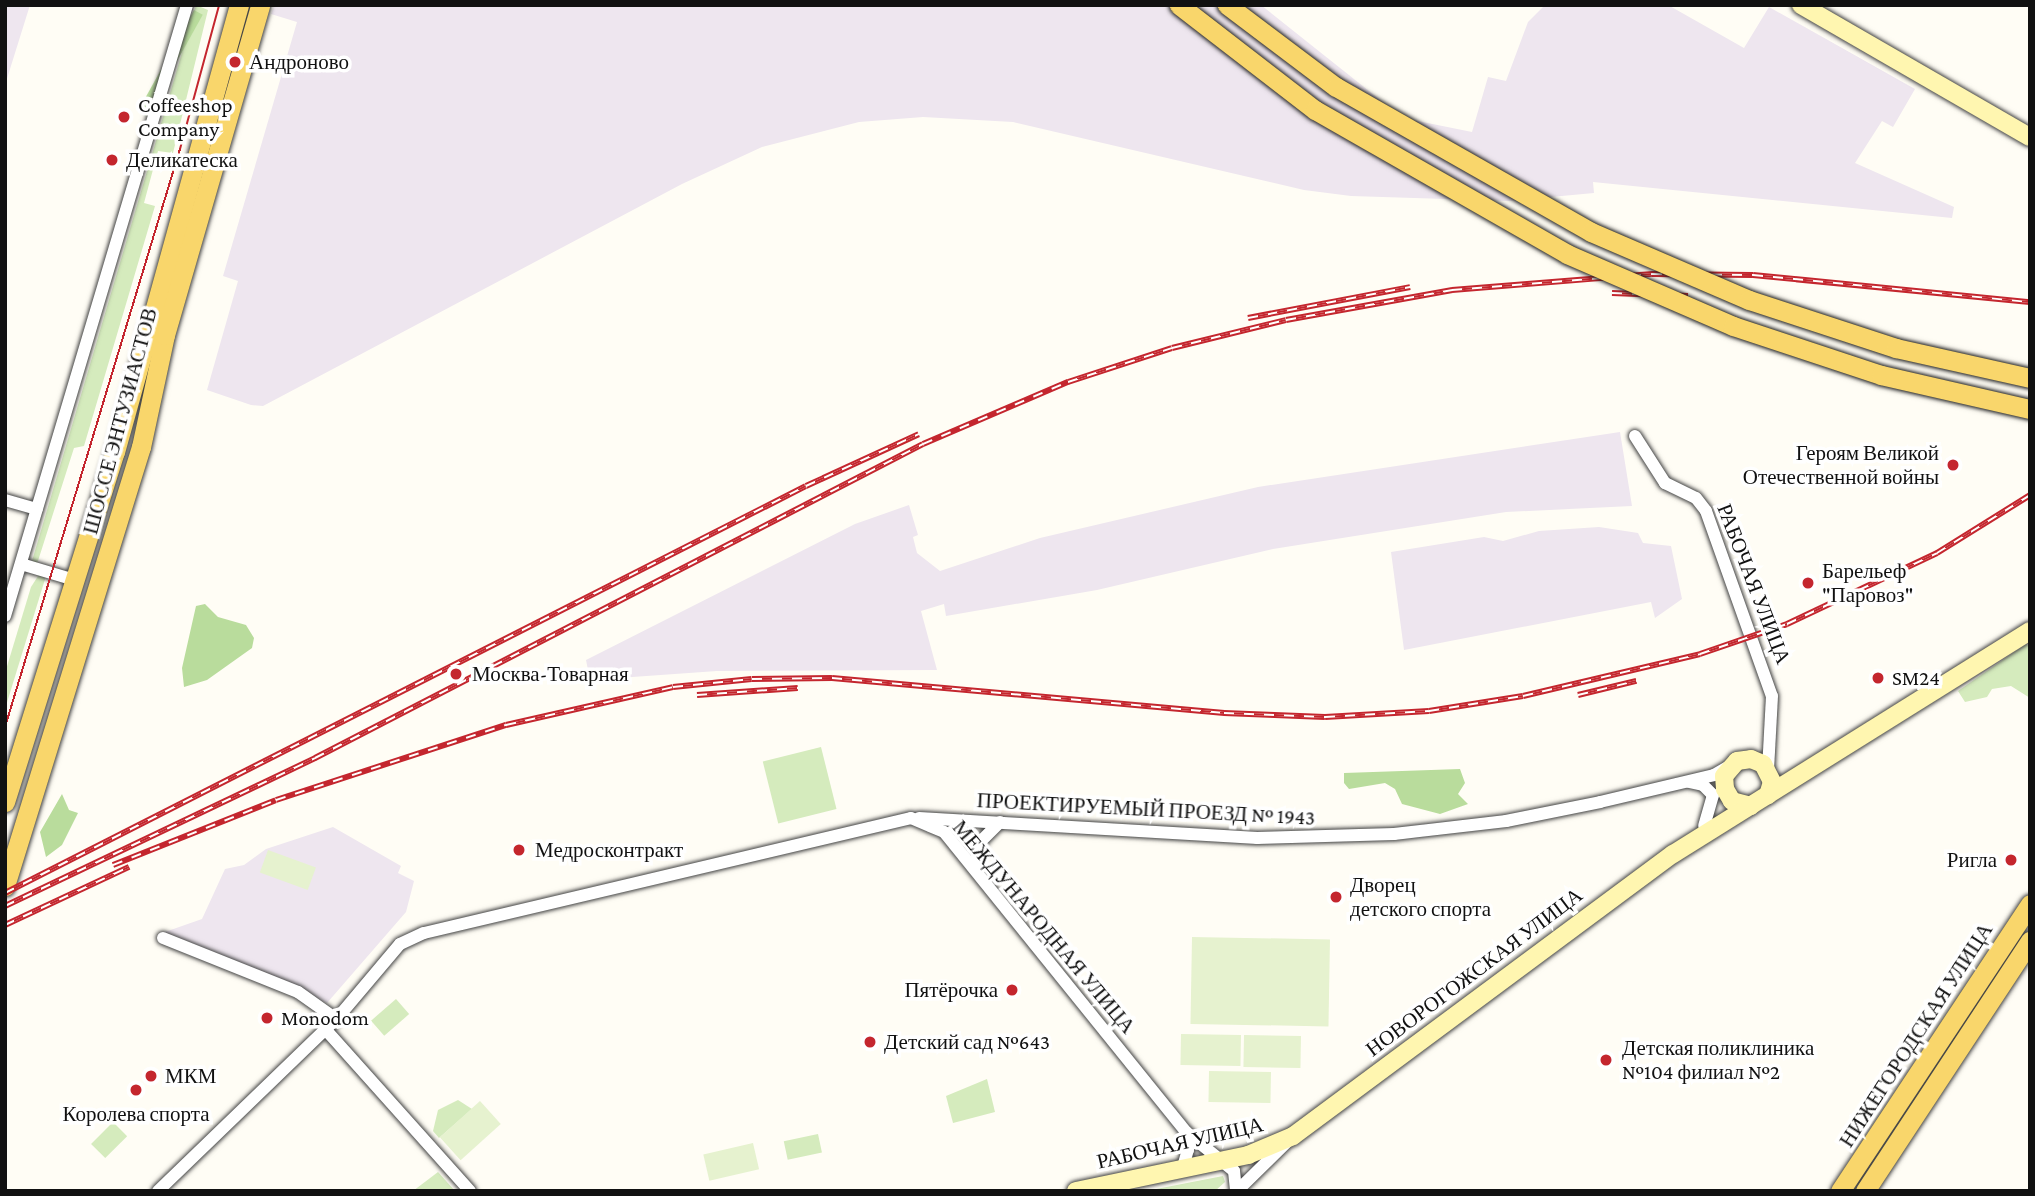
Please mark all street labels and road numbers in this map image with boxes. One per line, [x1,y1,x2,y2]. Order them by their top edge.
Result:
street label: ШОССЕ ЭНТУЗИАСТОВ [78,305,162,537]
street label: РАБОЧАЯ УЛИЦА [1712,500,1796,668]
street label: ПРОЕКТИРУЕМЫЙ ПРОЕЗД № 1943 [976,788,1316,830]
street label: МЕЖДУНАРОДНАЯ УЛИЦА [947,815,1141,1039]
street label: НОВОРОГОЖСКАЯ УЛИЦА [1361,882,1587,1062]
street label: НИЖЕГОРОДСКАЯ УЛИЦА [1834,918,1998,1152]
street label: РАБОЧАЯ УЛИЦА [1094,1112,1266,1174]

